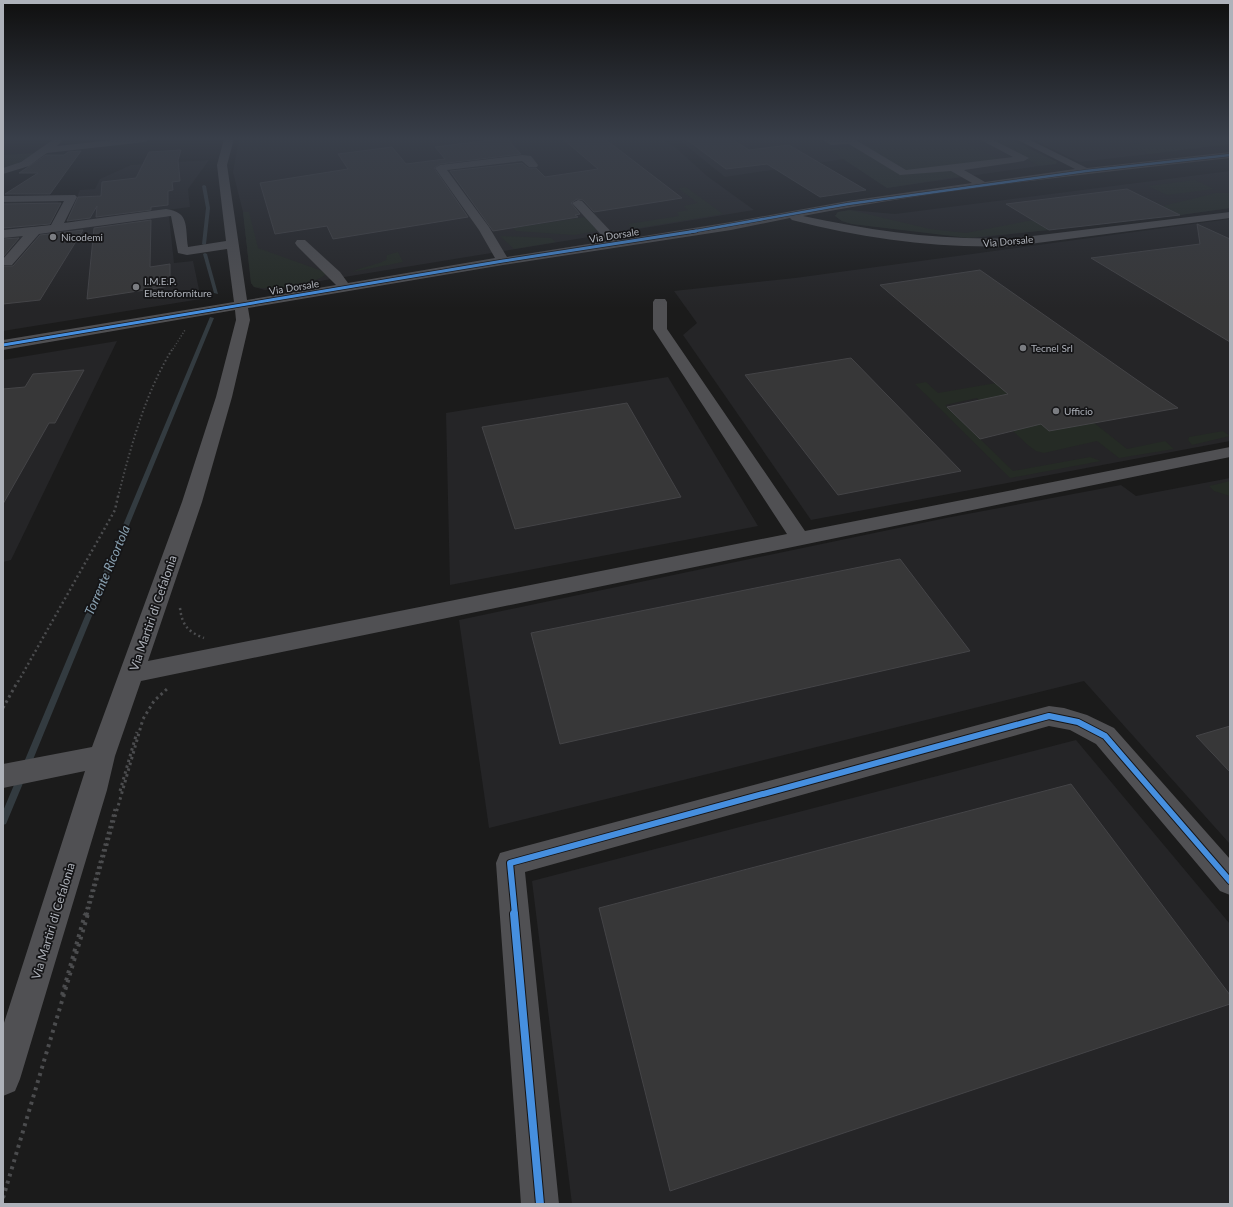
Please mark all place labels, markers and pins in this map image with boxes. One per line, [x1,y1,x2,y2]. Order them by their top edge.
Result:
place label: Nicodemi [61,231,103,243]
marker: Nicodemi [48,232,58,242]
place label: I.M.E.P. Elettroforniture [144,275,212,299]
marker: I.M.E.P. Elettroforniture [131,282,141,292]
place label: Tecnel Srl [1031,342,1073,354]
marker: Tecnel Srl [1018,343,1028,353]
place label: Ufficio [1064,405,1093,417]
marker: Ufficio [1051,406,1061,416]

